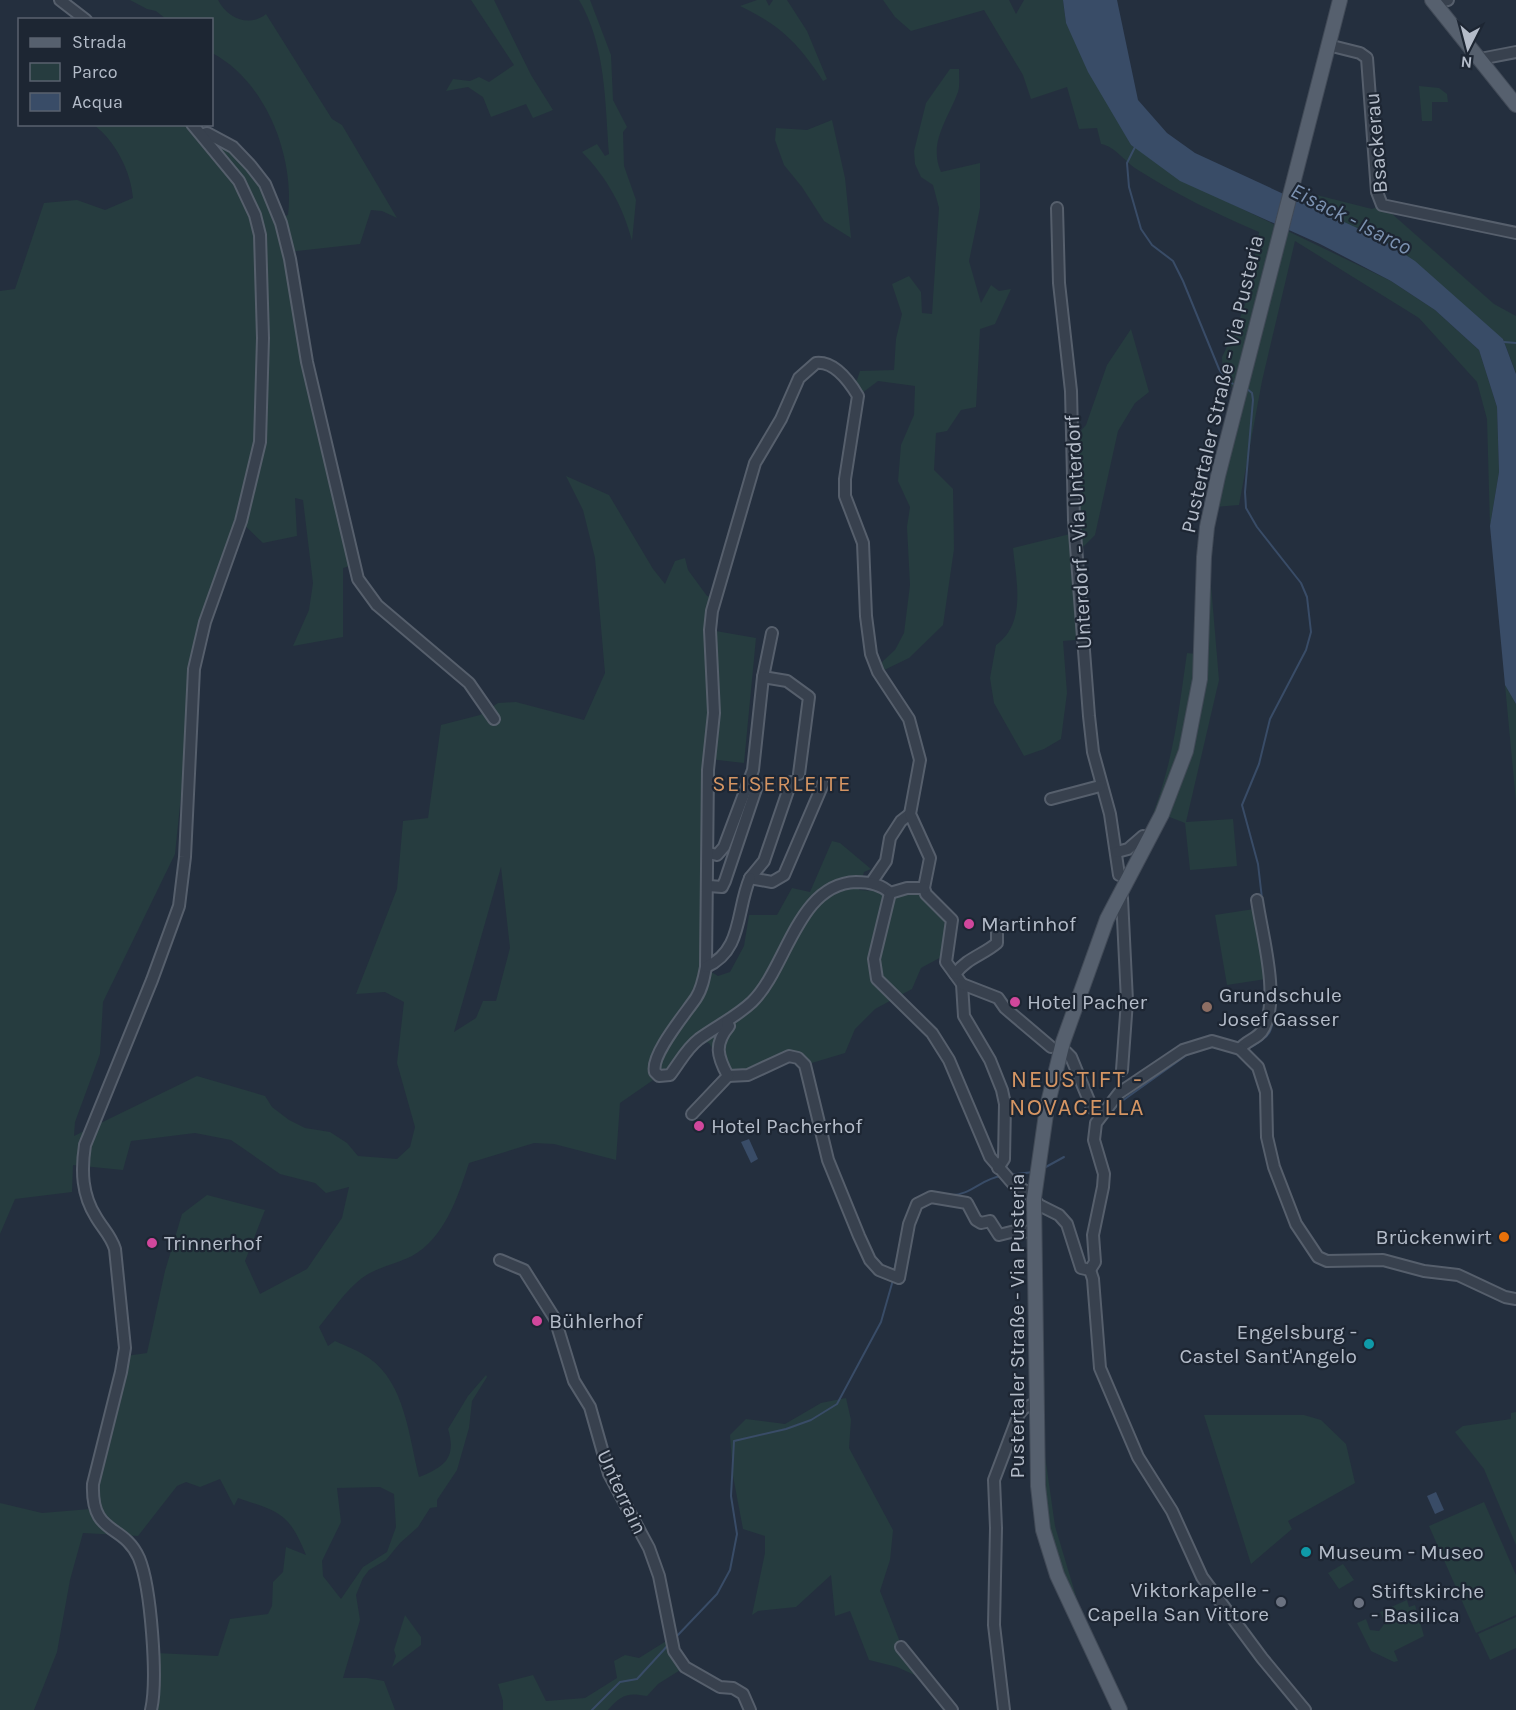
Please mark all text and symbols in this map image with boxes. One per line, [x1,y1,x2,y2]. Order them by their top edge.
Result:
legend [18,18,213,126]
north arrow [1438,18,1498,78]
text: Strada [72,31,127,53]
text: N [1460,52,1473,72]
text: Parco [72,61,118,83]
text: Acqua [72,91,123,113]
street label: Bsackerau [1360,92,1392,194]
water label: Eisack - Isarco [1286,177,1416,261]
street label: Pustertaler Straße - Via Pusteria [1176,233,1268,535]
street label: Unterdorf - Via Unterdorf [1060,413,1096,650]
district label: SEISERLEITE [712,771,852,797]
place label: Martinhof [981,912,1077,936]
marker: Martinhof [962,917,976,931]
place label: Grundschule Josef Gasser [1219,983,1342,1031]
place label: Hotel Pacher [1027,990,1148,1014]
marker: Hotel Pacher [1008,995,1022,1009]
marker: Grundschule Josef Gasser [1200,1000,1214,1014]
district label: NEUSTIFT - NOVACELLA [1009,1065,1145,1121]
place label: Hotel Pacherhof [711,1114,863,1138]
marker: Hotel Pacherhof [692,1119,706,1133]
street label: Pustertaler Straße - Via Pusteria [1005,1173,1029,1479]
place label: Brückenwirt [1376,1225,1492,1249]
marker: Brückenwirt [1497,1230,1511,1244]
place label: Trinnerhof [164,1231,263,1255]
marker: Trinnerhof [145,1236,159,1250]
place label: Bühlerhof [549,1309,644,1333]
marker: Bühlerhof [530,1314,544,1328]
place label: Engelsburg - Castel Sant'Angelo [1180,1320,1357,1368]
marker: Engelsburg - Castel Sant'Angelo [1362,1337,1376,1351]
street label: Unterrain [592,1446,652,1538]
place label: Museum - Museo [1318,1540,1484,1564]
marker: Museum - Museo [1299,1545,1313,1559]
place label: Viktorkapelle - Capella San Vittore [1088,1578,1269,1626]
place label: Stiftskirche - Basilica [1371,1579,1484,1627]
marker: Viktorkapelle - Capella San Vittore [1274,1595,1288,1609]
marker: Stiftskirche - Basilica [1352,1596,1366,1610]

